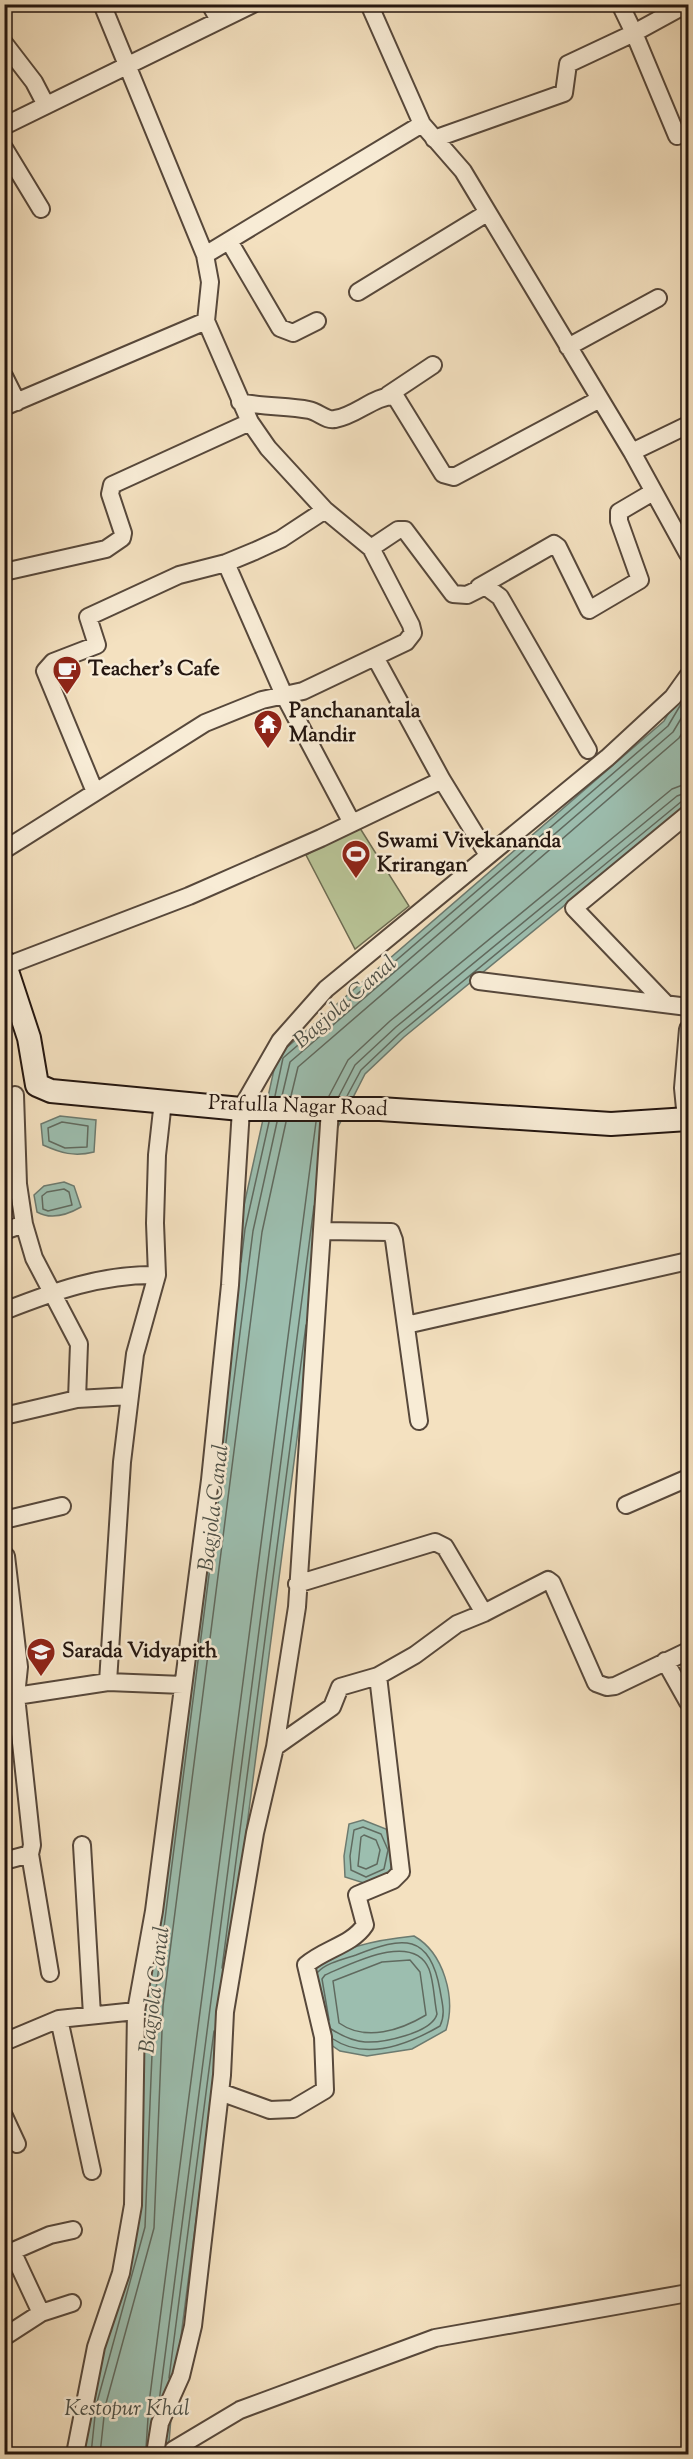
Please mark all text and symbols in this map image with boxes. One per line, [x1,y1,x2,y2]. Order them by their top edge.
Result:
cafe icon: Teacher's Cafe [51,654,83,696]
place label: Teacher's Cafe [88,655,220,685]
place label: Panchanantala Mandir [289,697,421,751]
temple icon: Panchanantala Mandir [252,708,284,750]
place label: Swami Vivekananda Krirangan [377,827,562,881]
sports icon: Swami Vivekananda Krirangan [340,838,372,880]
water label: Bagjola Canal [287,949,405,1057]
street label: Prafulla Nagar Road [208,1089,388,1125]
water label: Bagjola Canal [191,1442,239,1573]
school or university icon: Sarada Vidyapith [25,1636,57,1678]
place label: Sarada Vidyapith [62,1637,218,1667]
water label: Bagjola Canal [132,1924,180,2055]
water label: Kestopur Khal [64,2394,190,2426]

